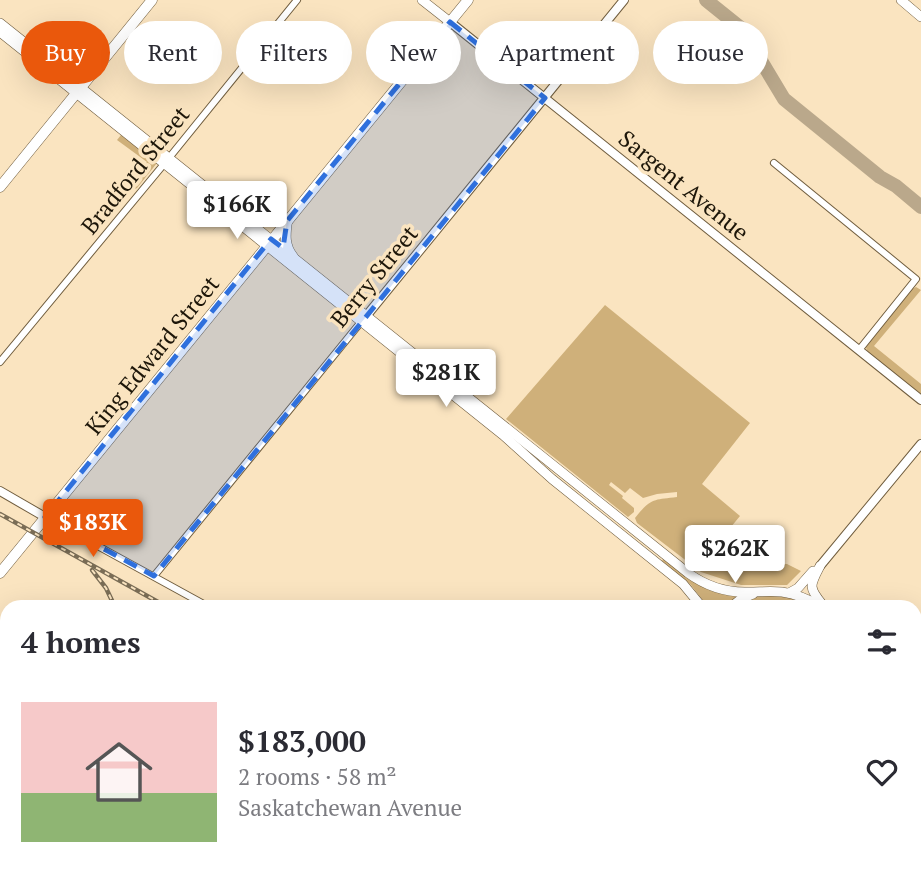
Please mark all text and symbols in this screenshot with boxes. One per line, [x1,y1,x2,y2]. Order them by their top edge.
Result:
chip: Buy [21,21,110,84]
chip: Rent [124,21,222,84]
chip: Filters [236,21,352,84]
chip: New [366,21,461,84]
chip: Apartment [475,21,639,84]
chip: House [653,21,768,84]
street label: Bradford Street [74,99,196,240]
street label: Sargent Avenue [612,123,756,247]
pin: $166K [188,182,286,241]
text: $166K [203,188,271,219]
street label: Berry Street [323,218,425,333]
street label: King Edward Street [78,269,226,441]
pin: $281K [397,350,495,409]
text: $281K [412,356,480,387]
pin: $183K [44,500,142,559]
text: $183K [59,506,127,537]
pin: $262K [686,526,784,585]
text: $262K [701,532,769,563]
text: 4 homes [21,622,140,662]
icon: filters [863,623,901,661]
text: $183,000 [238,721,366,761]
icon: home [77,730,161,814]
icon: heart [863,753,901,791]
text: 2 rooms · 58 m² [238,761,397,792]
text: Saskatchewan Avenue [238,792,462,823]

